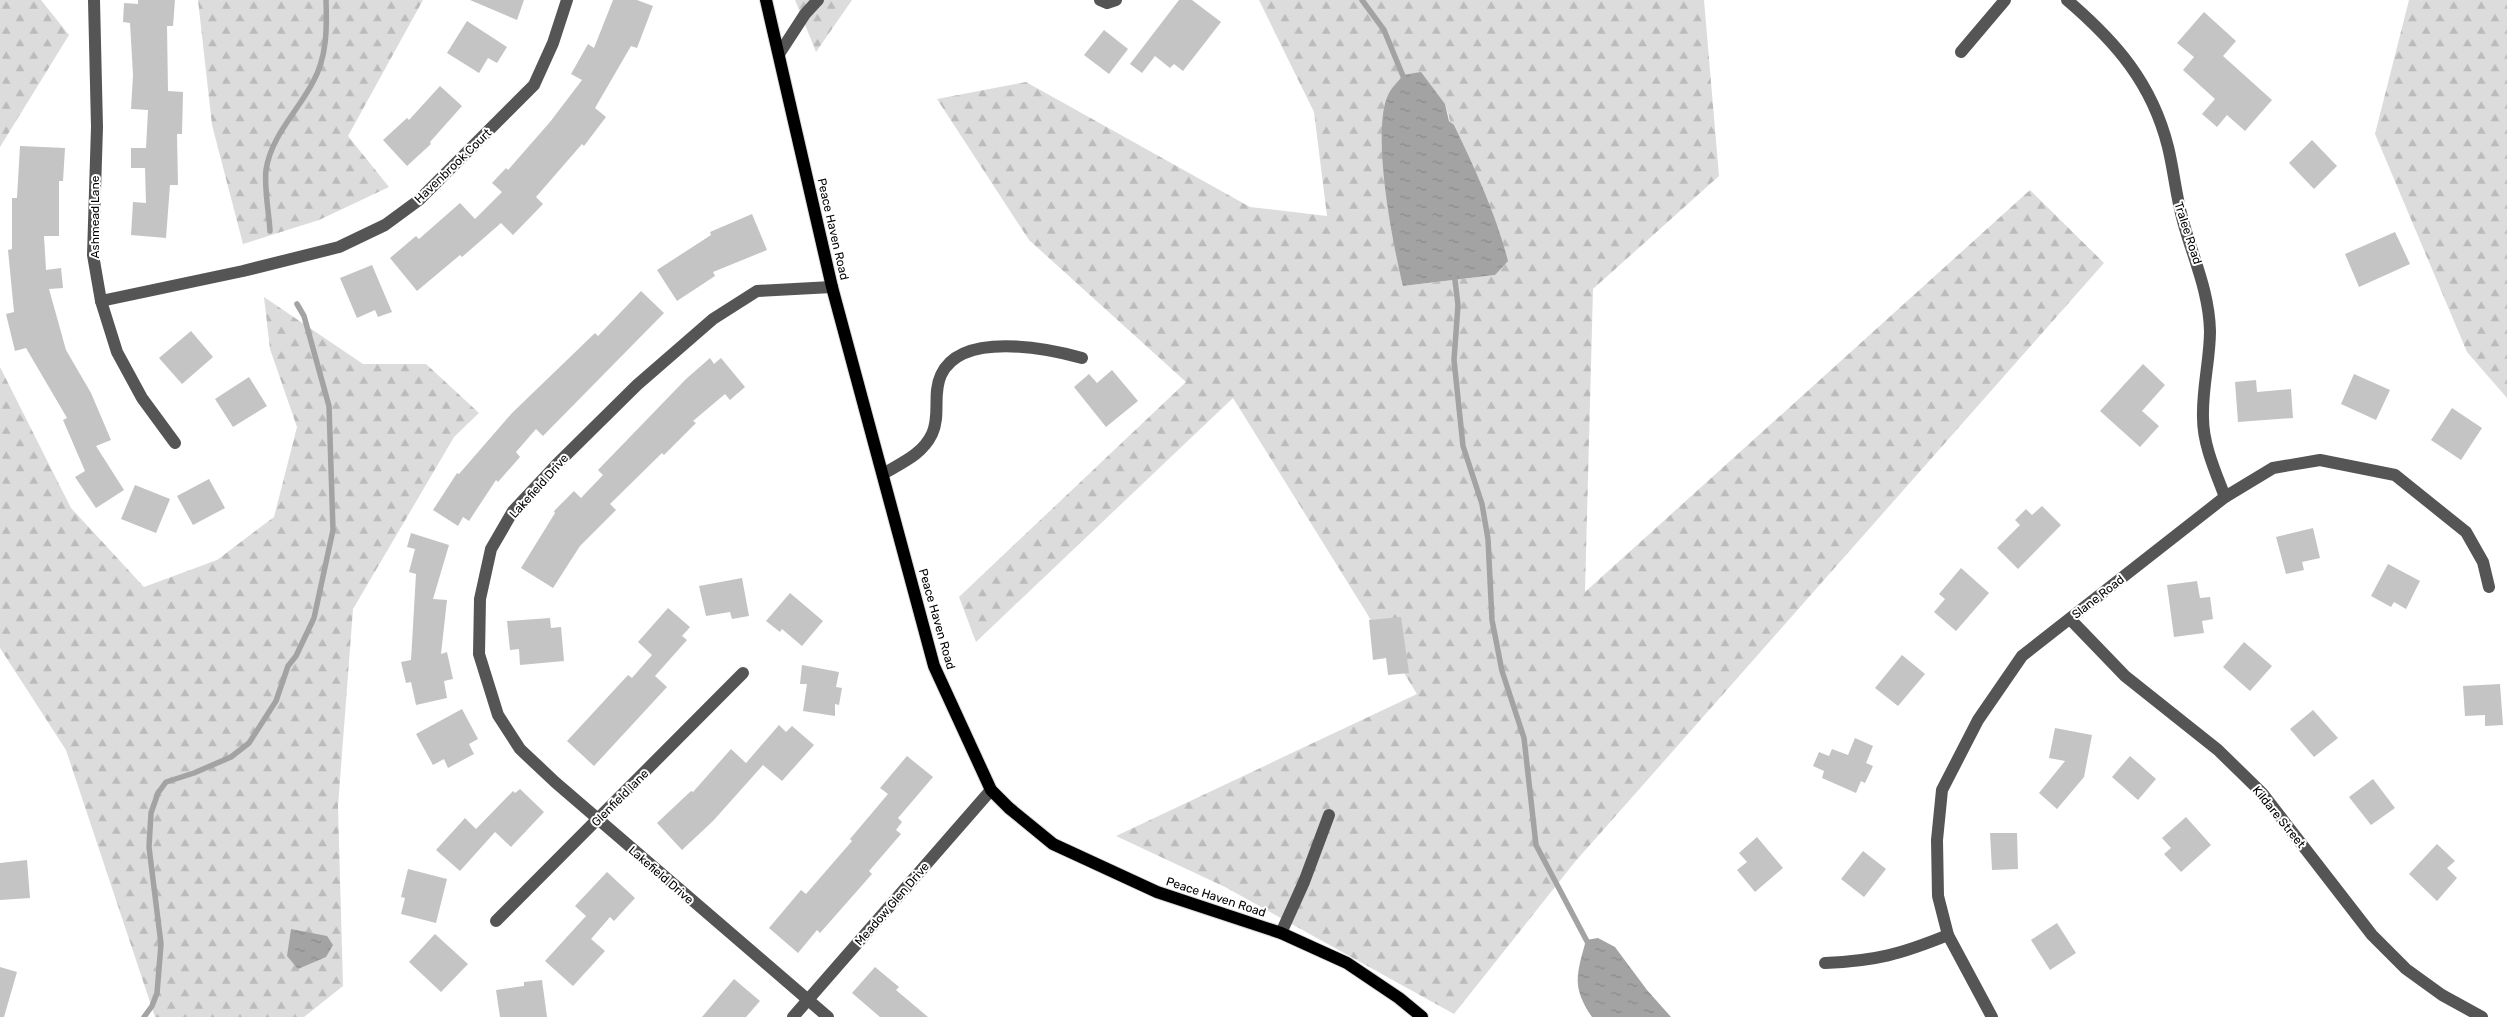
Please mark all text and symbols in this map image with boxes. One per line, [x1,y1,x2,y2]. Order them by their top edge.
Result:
street label: Havenbrook Court [412,126,494,206]
street label: Ashmead Lane [88,175,102,258]
street label: Peace Haven Road [814,177,852,281]
street label: Tralee Road [2171,200,2205,266]
street label: Lakefield Drive [507,451,572,521]
street label: Peace Haven Road [916,567,958,671]
street label: Slane Road [2069,572,2127,622]
street label: Glenfield lane [589,766,652,829]
street label: Kildare Street [2250,783,2308,851]
street label: Lakefield Drive [626,843,696,907]
street label: Meadow Glen Drive [852,859,932,949]
street label: Peace Haven Road [1164,874,1268,920]

